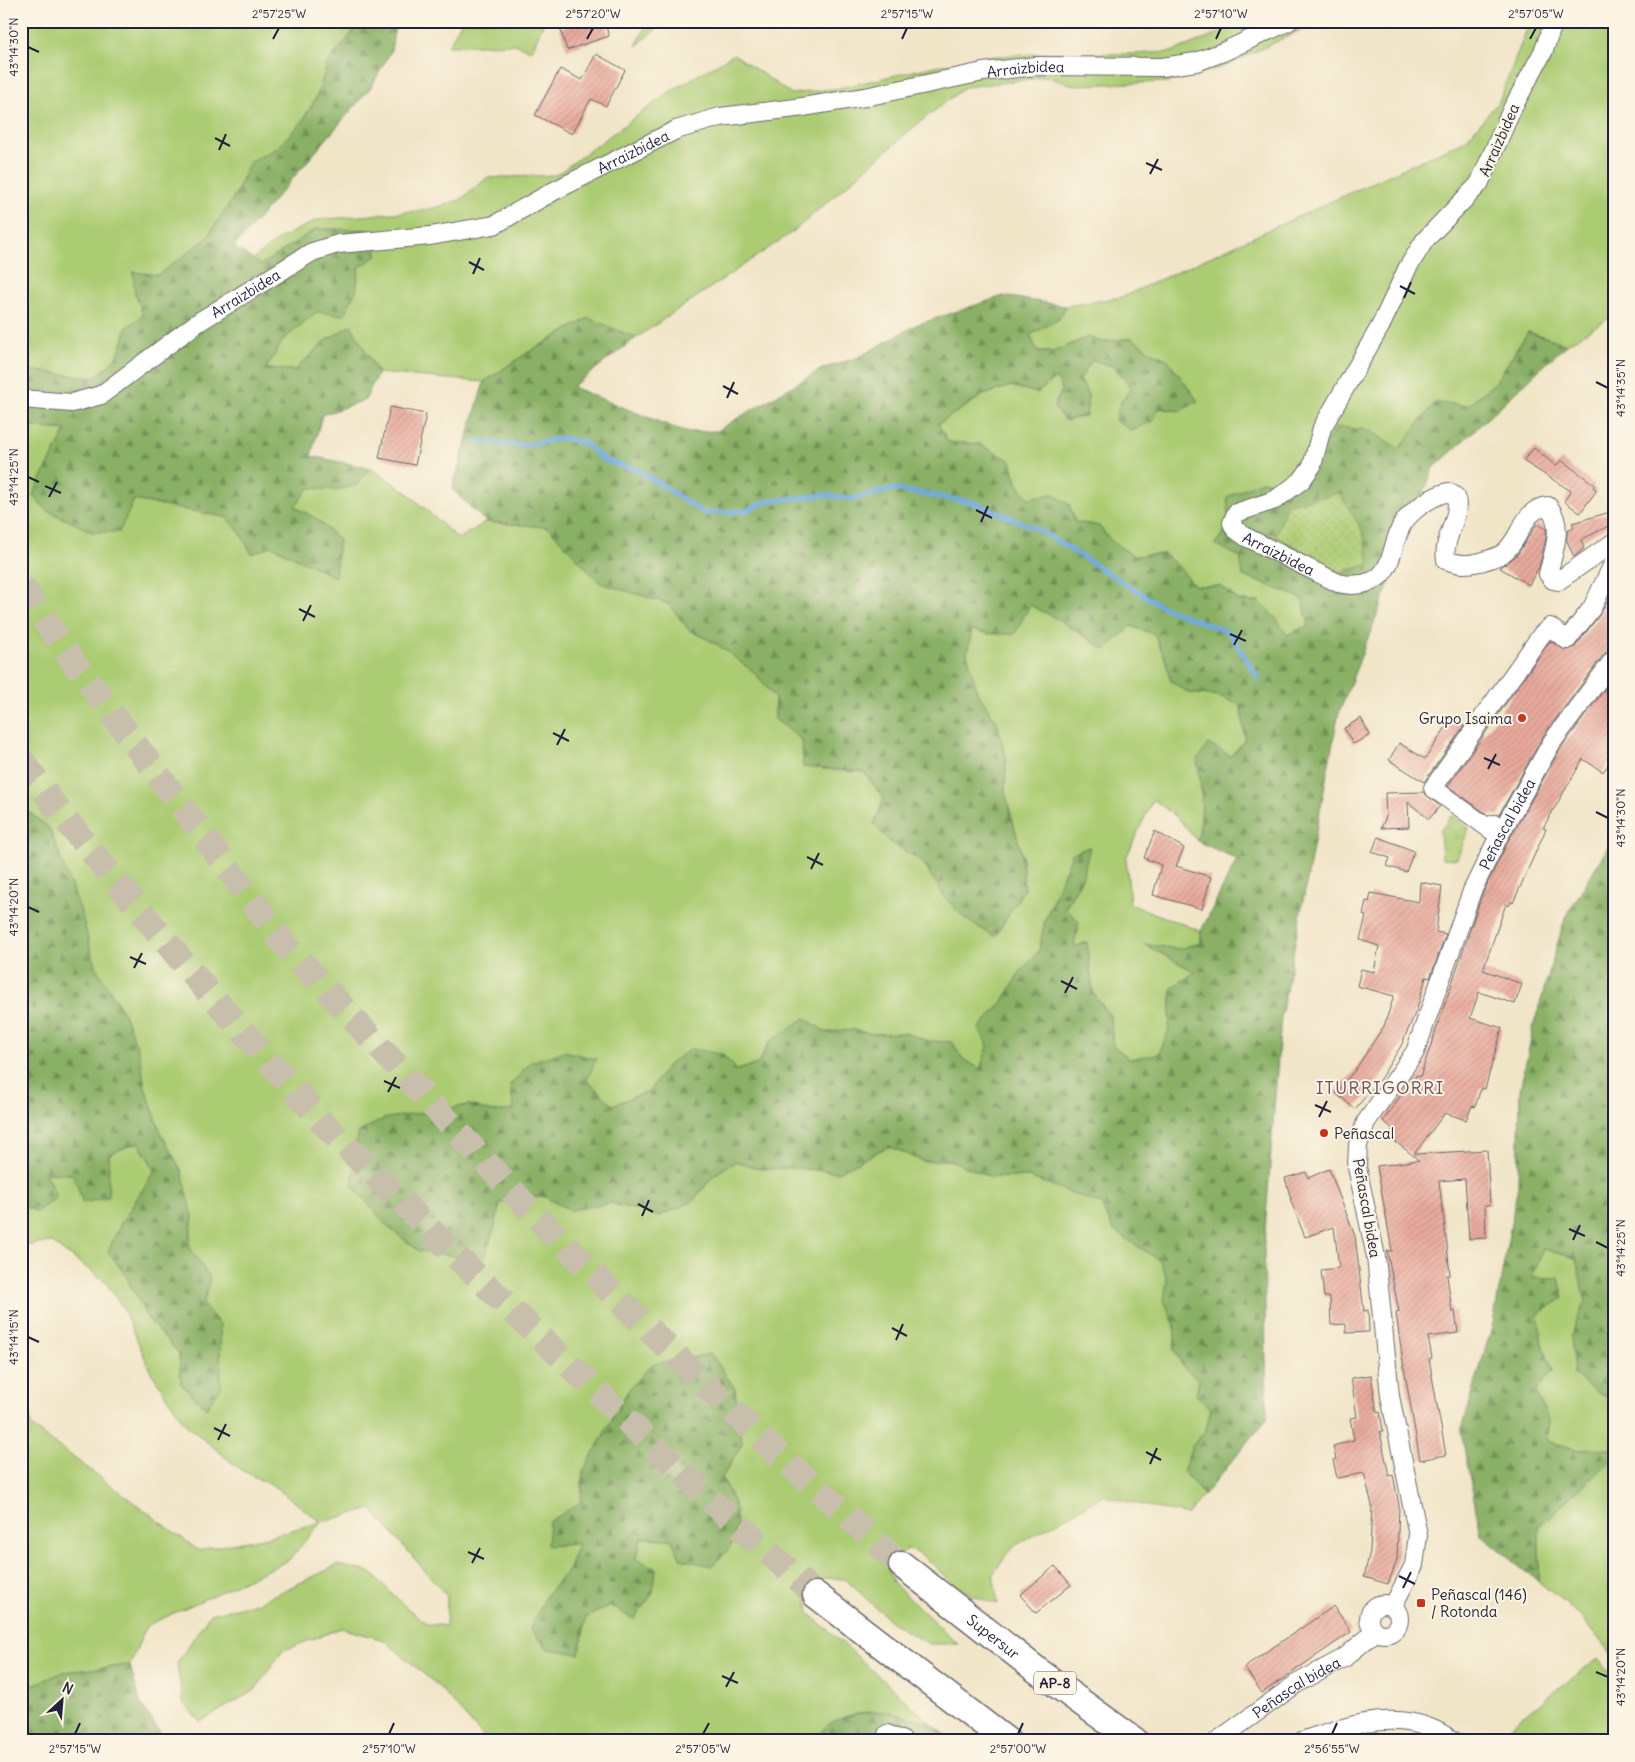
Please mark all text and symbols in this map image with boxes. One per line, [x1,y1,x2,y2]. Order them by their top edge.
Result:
text: 2°57'25"W [252,6,306,21]
text: 2°57'20"W [565,6,621,21]
text: 2°57'15"W [881,6,933,21]
text: 2°57'10"W [1194,6,1248,21]
text: 2°57'05"W [1508,6,1564,21]
text: 43°14'30"N [6,18,21,76]
street label: Arraizbidea [986,56,1065,81]
street label: Arraizbidea [1474,100,1524,179]
street label: Arraizbidea [594,125,672,177]
street label: Arraizbidea [207,264,284,322]
text: 43°14'35"N [1613,359,1628,417]
text: 43°14'25"N [6,448,21,506]
street label: Arraizbidea [1240,527,1318,579]
place label: Grupo Isaima [1419,709,1512,728]
marker: Grupo Isaima [1516,712,1528,724]
street label: Peñascal bidea [1475,775,1539,873]
text: 43°14'30"N [1613,789,1628,847]
text: 43°14'20"N [6,878,21,936]
district label: ITURRIGORRI [1316,1076,1444,1099]
place label: Peñascal [1334,1124,1394,1143]
marker: Peñascal [1318,1127,1330,1139]
street label: Peñascal bidea [1349,1157,1385,1260]
text: 43°14'25"N [1613,1219,1628,1277]
text: 43°14'15"N [6,1309,21,1365]
place label: Peñascal (146) / Rotonda [1431,1585,1527,1621]
marker: Peñascal (146) / Rotonda [1415,1597,1427,1609]
street label: Supersur [963,1610,1024,1663]
text: 43°14'20"N [1613,1648,1628,1706]
street label: Peñascal bidea [1248,1652,1344,1722]
road number: AP-8 [1034,1672,1076,1695]
north arrow [38,1674,88,1724]
text: N [59,1678,76,1699]
text: 2°57'15"W [49,1741,101,1756]
text: 2°57'10"W [362,1741,416,1756]
text: 2°57'05"W [675,1741,731,1756]
text: 2°57'00"W [990,1741,1046,1756]
text: 2°56'55"W [1304,1741,1360,1756]

